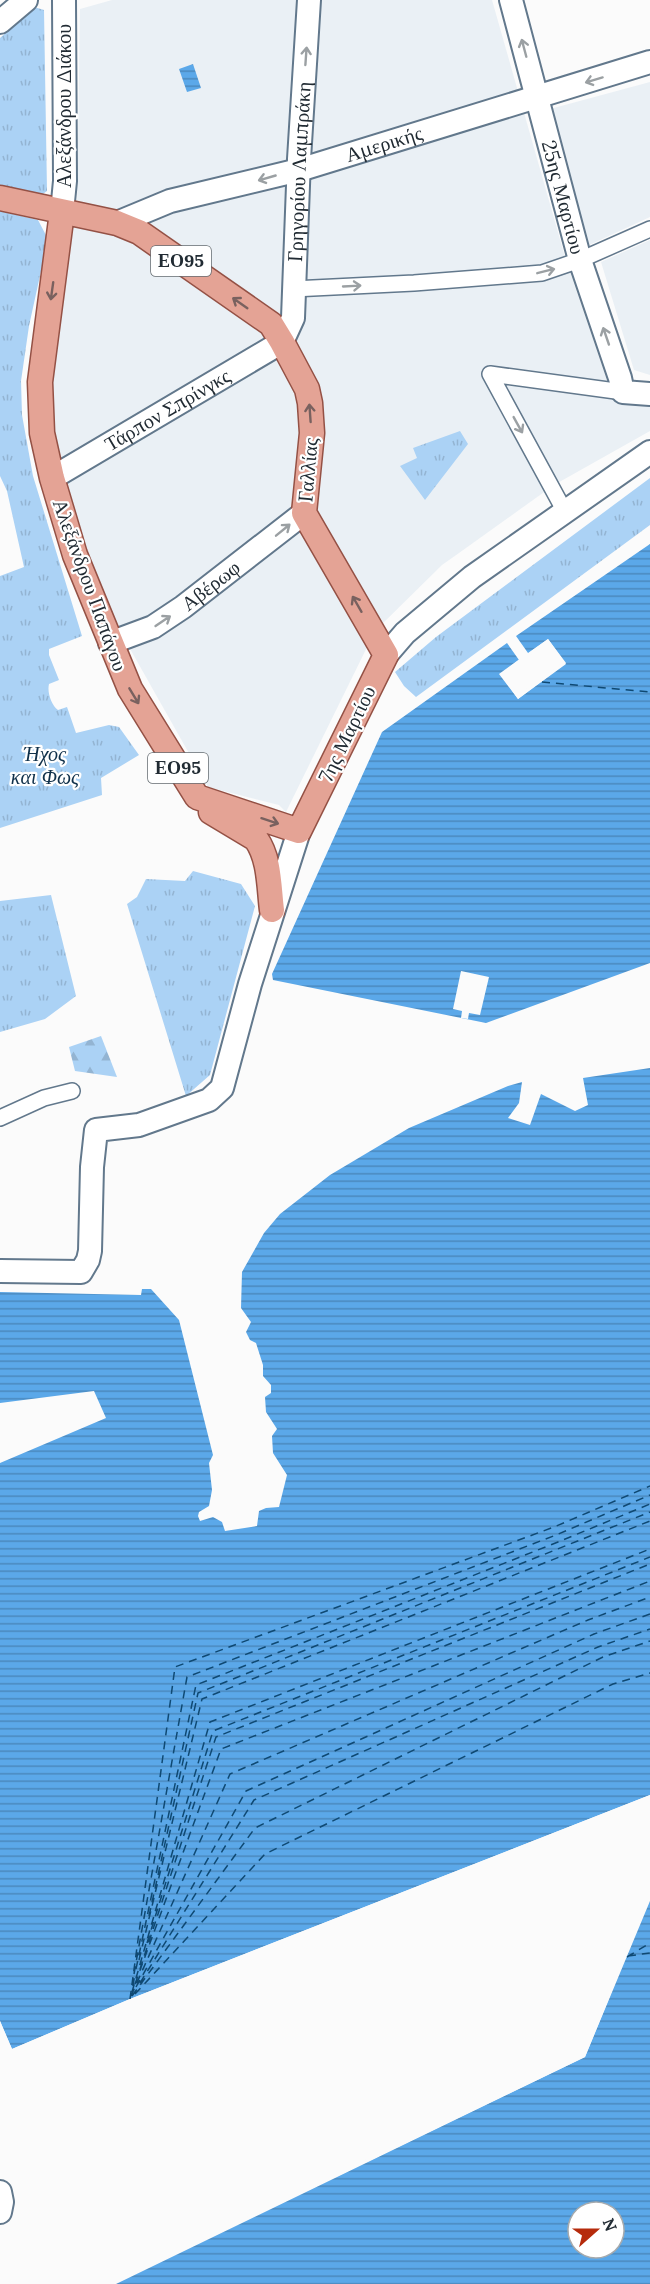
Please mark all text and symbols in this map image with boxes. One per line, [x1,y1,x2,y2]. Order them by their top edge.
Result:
street label: Αλεξάνδρου Διάκου [51,24,76,188]
one-way arrow [518,39,529,58]
one-way arrow [300,46,311,66]
one-way arrow [585,75,604,86]
street label: Γρηγορίου Λαμπράκη [282,81,316,262]
street label: Αμερικής [342,120,425,167]
street label: 25ης Μαρτίου [537,137,591,257]
one-way arrow [258,173,277,184]
road number: ΕΟ95 [151,246,211,276]
one-way arrow [536,264,555,276]
one-way arrow [46,280,57,300]
one-way arrow [341,281,361,292]
one-way arrow [232,297,248,309]
one-way arrow [600,327,611,346]
street label: Τάρπον Σπρίνγκς [100,363,234,456]
one-way arrow [305,403,316,423]
one-way arrow [513,416,524,434]
street label: Γαλλίας [292,437,323,503]
street label: Αλεξάνδρου Παπάγου [48,495,133,674]
one-way arrow [274,524,290,537]
street label: Αβέρωφ [176,554,245,616]
one-way arrow [350,596,362,613]
one-way arrow [155,614,172,627]
street label: 7ης Μαρτίου [312,681,381,786]
one-way arrow [129,687,141,704]
park label: Ήχος και Φως [11,741,80,789]
road number: ΕΟ95 [148,753,208,783]
one-way arrow [260,816,279,827]
north arrow [566,2200,626,2260]
text: N [598,2215,622,2234]

